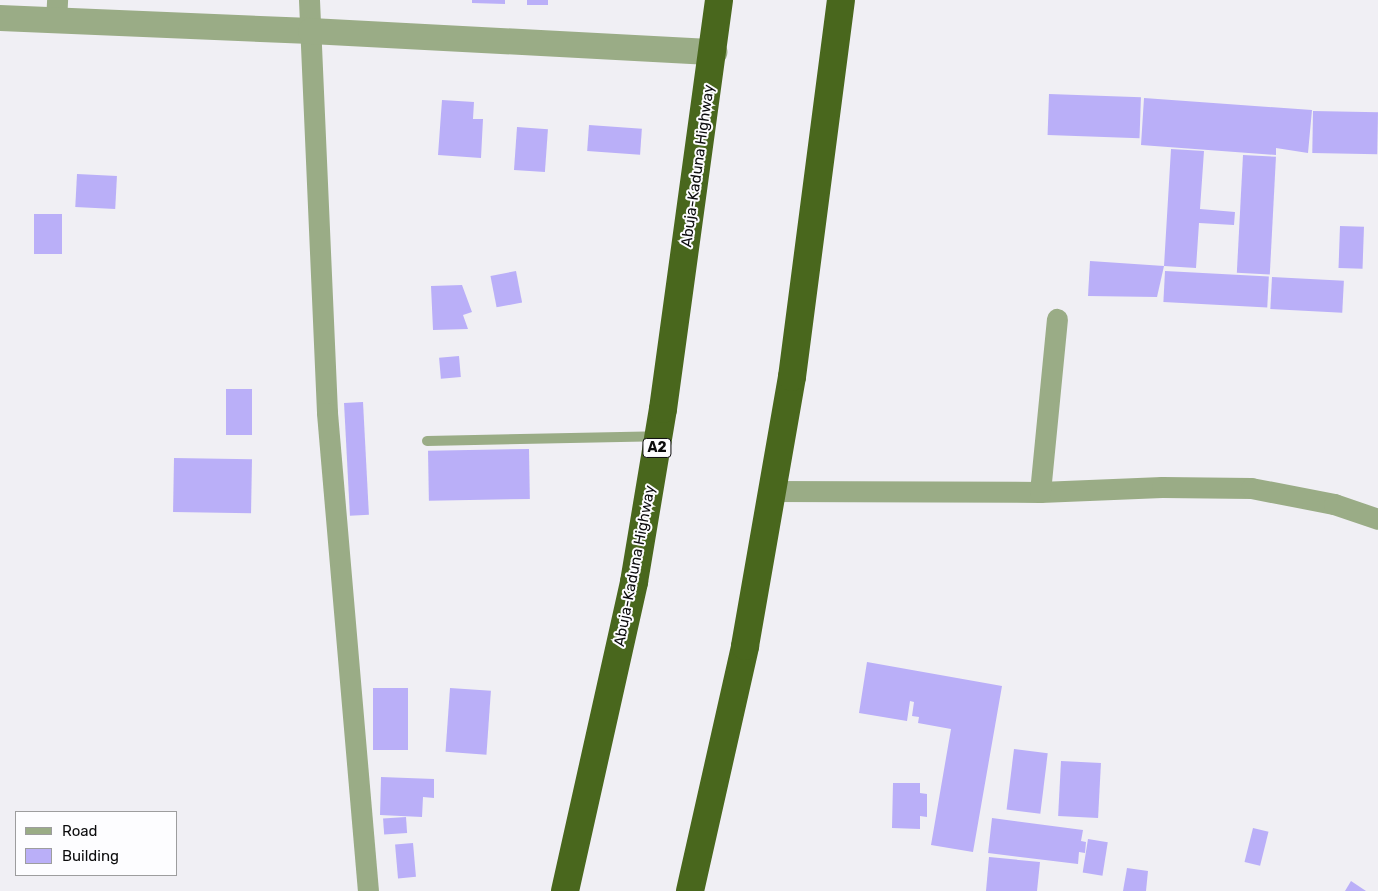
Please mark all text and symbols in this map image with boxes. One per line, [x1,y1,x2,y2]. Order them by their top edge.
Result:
street label: Abuja-Kaduna Highway [678,84,718,248]
road number: A2 [642,436,672,459]
street label: Abuja-Kaduna Highway [611,484,659,648]
legend [15,811,178,876]
text: Road [62,822,98,840]
text: Building [62,847,119,865]

